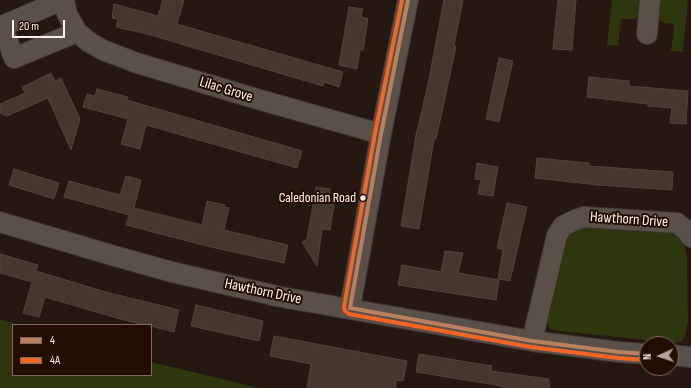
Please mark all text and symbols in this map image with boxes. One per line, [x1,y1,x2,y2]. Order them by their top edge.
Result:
scale bar [14,12,67,38]
text: 20 m [19,19,39,34]
street label: Lilac Grove [197,73,255,107]
place label: Caledonian Road [279,190,356,206]
marker: Caledonian Road [358,193,368,203]
street label: Hawthorn Drive [589,208,669,232]
street label: Hawthorn Drive [223,275,303,309]
legend [12,324,152,376]
text: 4 [50,333,55,348]
north arrow [639,336,679,376]
text: 4A [50,353,60,368]
text: N [641,353,654,360]

